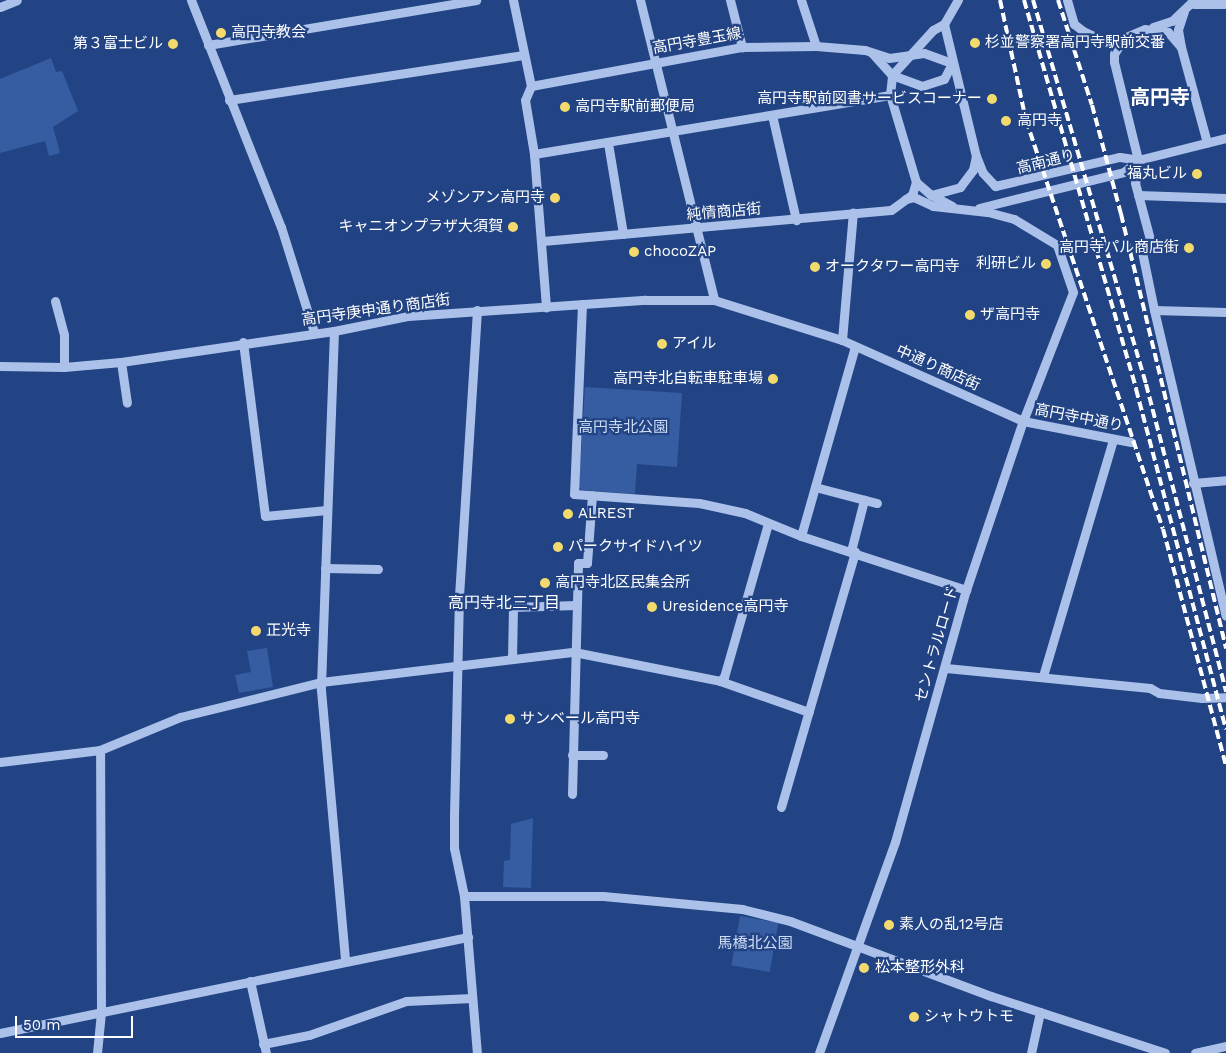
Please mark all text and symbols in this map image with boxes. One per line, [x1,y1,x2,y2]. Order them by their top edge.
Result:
place label: 高円寺教会 [231,24,306,42]
street label: 高円寺豊玉線 [651,24,743,58]
marker: 高円寺教会 [215,27,227,39]
place label: 杉並警察署高円寺駅前交番 [985,34,1165,52]
place label: 第３富士ビル [73,35,163,53]
marker: 杉並警察署高円寺駅前交番 [969,37,981,49]
marker: 第３富士ビル [167,38,179,50]
district label: 高円寺 [1130,85,1190,109]
place label: 高円寺駅前図書サービスコーナー [757,90,982,108]
marker: 高円寺駅前図書サービスコーナー [986,93,998,105]
place label: 高円寺駅前郵便局 [575,98,695,116]
marker: 高円寺駅前郵便局 [559,101,571,113]
place label: 高円寺 [1017,112,1062,130]
marker: 高円寺 [999,114,1013,128]
street label: 高南通り [1015,146,1077,178]
place label: 福丸ビル [1127,165,1187,183]
marker: 福丸ビル [1191,168,1203,180]
place label: メゾンアン高円寺 [425,189,545,207]
marker: メゾンアン高円寺 [549,192,561,204]
street label: 純情商店街 [686,200,762,224]
place label: キャニオンプラザ大須賀 [338,218,503,236]
marker: キャニオンプラザ大須賀 [507,221,519,233]
place label: 高円寺パル商店街 [1059,239,1179,257]
marker: 高円寺パル商店街 [1183,242,1195,254]
place label: chocoZAP [644,243,716,261]
marker: chocoZAP [628,246,640,258]
place label: 利研ビル [976,255,1036,273]
place label: オークタワー高円寺 [825,258,960,276]
marker: 利研ビル [1040,258,1052,270]
marker: オークタワー高円寺 [809,261,821,273]
street label: 高円寺庚申通り商店街 [300,291,452,329]
place label: ザ高円寺 [980,306,1040,324]
marker: ザ高円寺 [964,309,976,321]
place label: アイル [672,335,717,353]
marker: アイル [656,338,668,350]
street label: 中通り商店街 [893,341,983,395]
place label: 高円寺北自転車駐車場 [613,370,763,388]
marker: 高円寺北自転車駐車場 [767,373,779,385]
street label: 高円寺中通り [1033,401,1125,435]
park label: 高円寺北公園 [578,419,668,437]
place label: ALREST [578,505,635,523]
marker: ALREST [562,508,574,520]
place label: パークサイドハイツ [568,538,703,556]
marker: パークサイドハイツ [552,541,564,553]
place label: 高円寺北区民集会所 [555,574,690,592]
marker: 高円寺北区民集会所 [539,577,551,589]
street label: セントラルロード [912,584,962,704]
district label: 高円寺北三丁目 [448,593,560,613]
place label: Uresidence高円寺 [662,598,788,616]
marker: Uresidence高円寺 [646,601,658,613]
place label: 正光寺 [266,622,311,640]
marker: 正光寺 [250,625,262,637]
place label: サンベール高円寺 [520,710,640,728]
marker: サンベール高円寺 [504,713,516,725]
place label: 素人の乱12号店 [899,916,1004,934]
marker: 素人の乱12号店 [883,919,895,931]
park label: 馬橋北公園 [718,935,792,953]
place label: 松本整形外科 [875,959,965,977]
marker: 松本整形外科 [857,961,871,975]
scale bar [18,1006,135,1038]
place label: シャトウトモ [924,1008,1014,1026]
marker: シャトウトモ [908,1011,920,1023]
text: 50 m [23,1016,60,1034]

